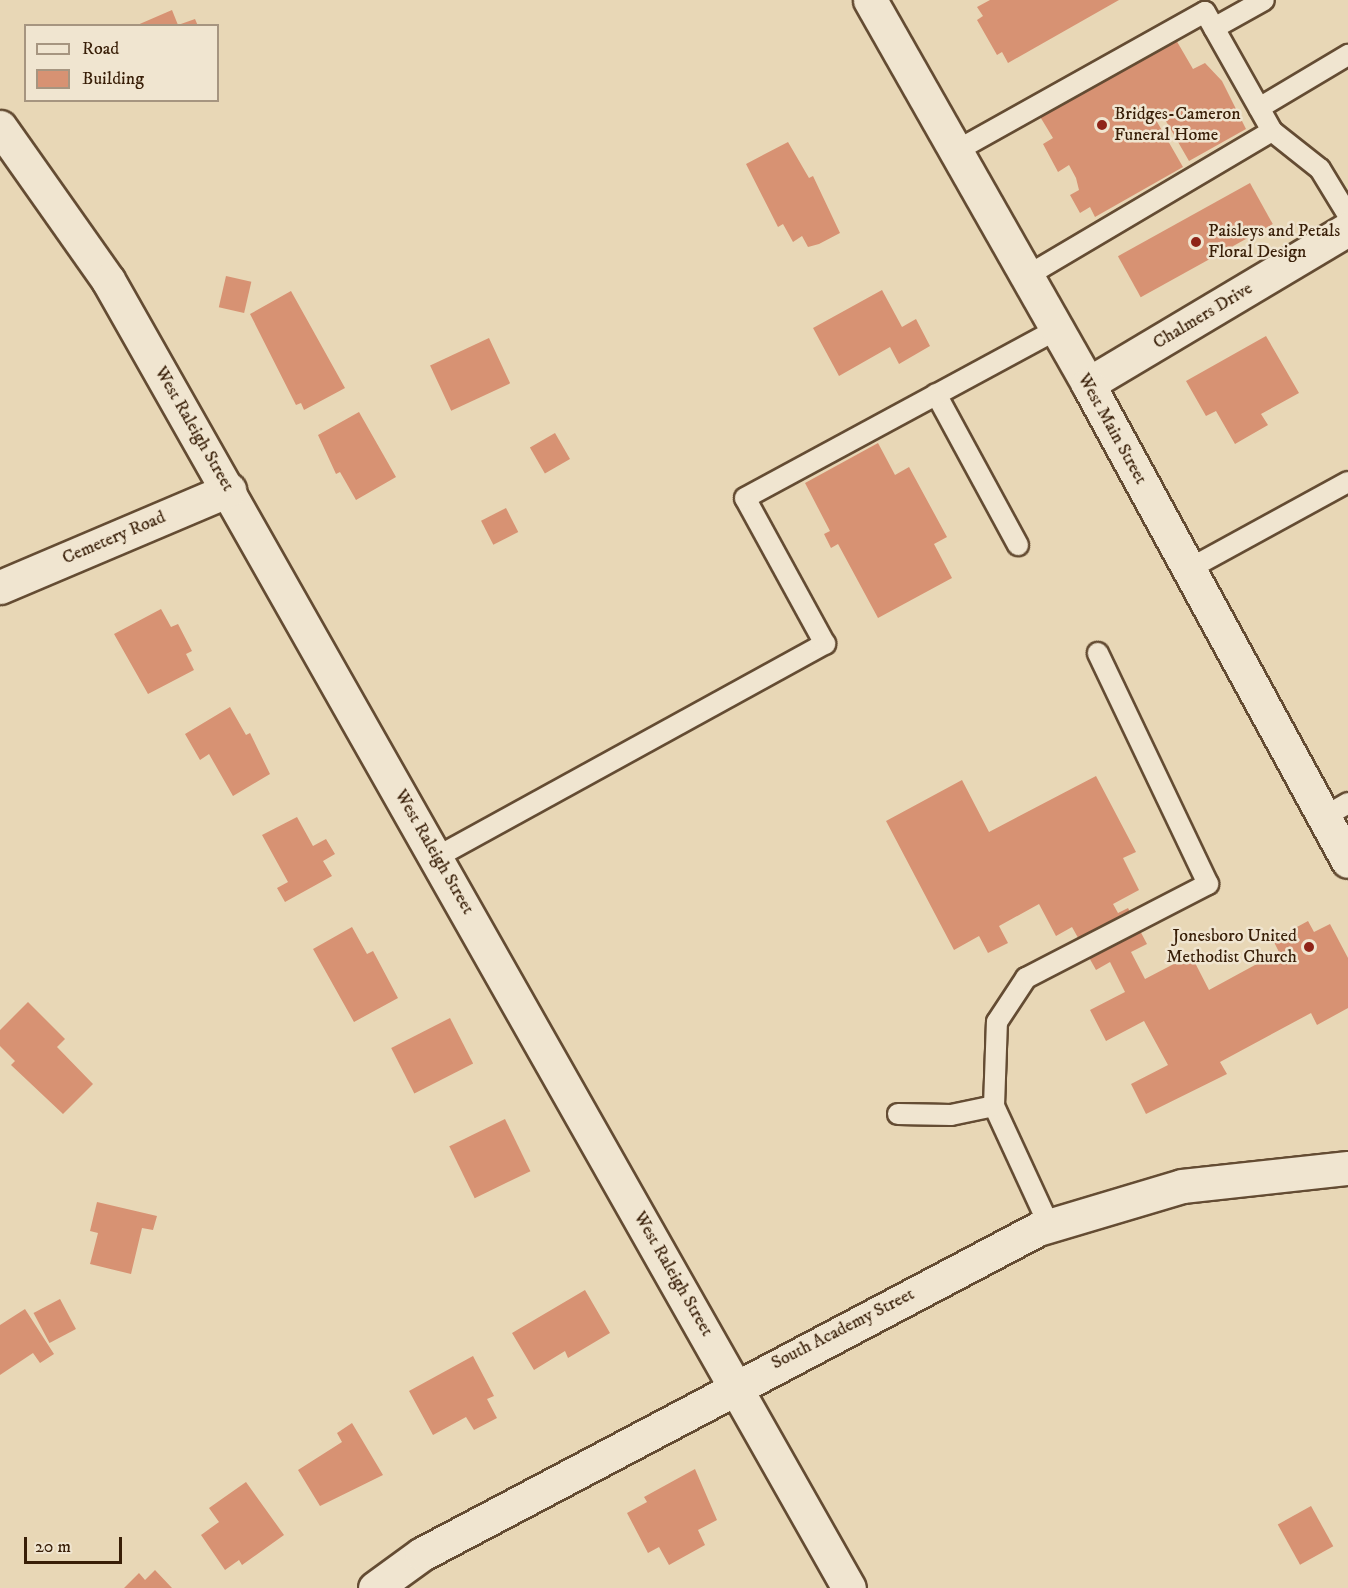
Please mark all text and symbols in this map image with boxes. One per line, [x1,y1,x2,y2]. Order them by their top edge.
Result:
legend [24,24,219,102]
text: Road [82,38,119,60]
text: Building [82,68,144,90]
place label: Bridges-Cameron Funeral Home [1114,104,1241,146]
marker: Bridges-Cameron Funeral Home [1095,118,1109,132]
place label: Paisleys and Petals Floral Design [1208,221,1340,264]
marker: Paisleys and Petals Floral Design [1189,235,1203,249]
street label: Chalmers Drive [1149,278,1257,354]
street label: West Raleigh Street [150,363,238,495]
street label: West Main Street [1073,370,1151,488]
street label: Cemetery Road [59,507,169,569]
street label: West Raleigh Street [390,786,478,918]
place label: Jonesboro United Methodist Church [1166,926,1297,968]
marker: Jonesboro United Methodist Church [1302,940,1316,954]
street label: West Raleigh Street [629,1208,717,1340]
street label: South Academy Street [768,1284,918,1374]
scale bar [27,1525,124,1563]
text: 20 m [35,1536,71,1558]

